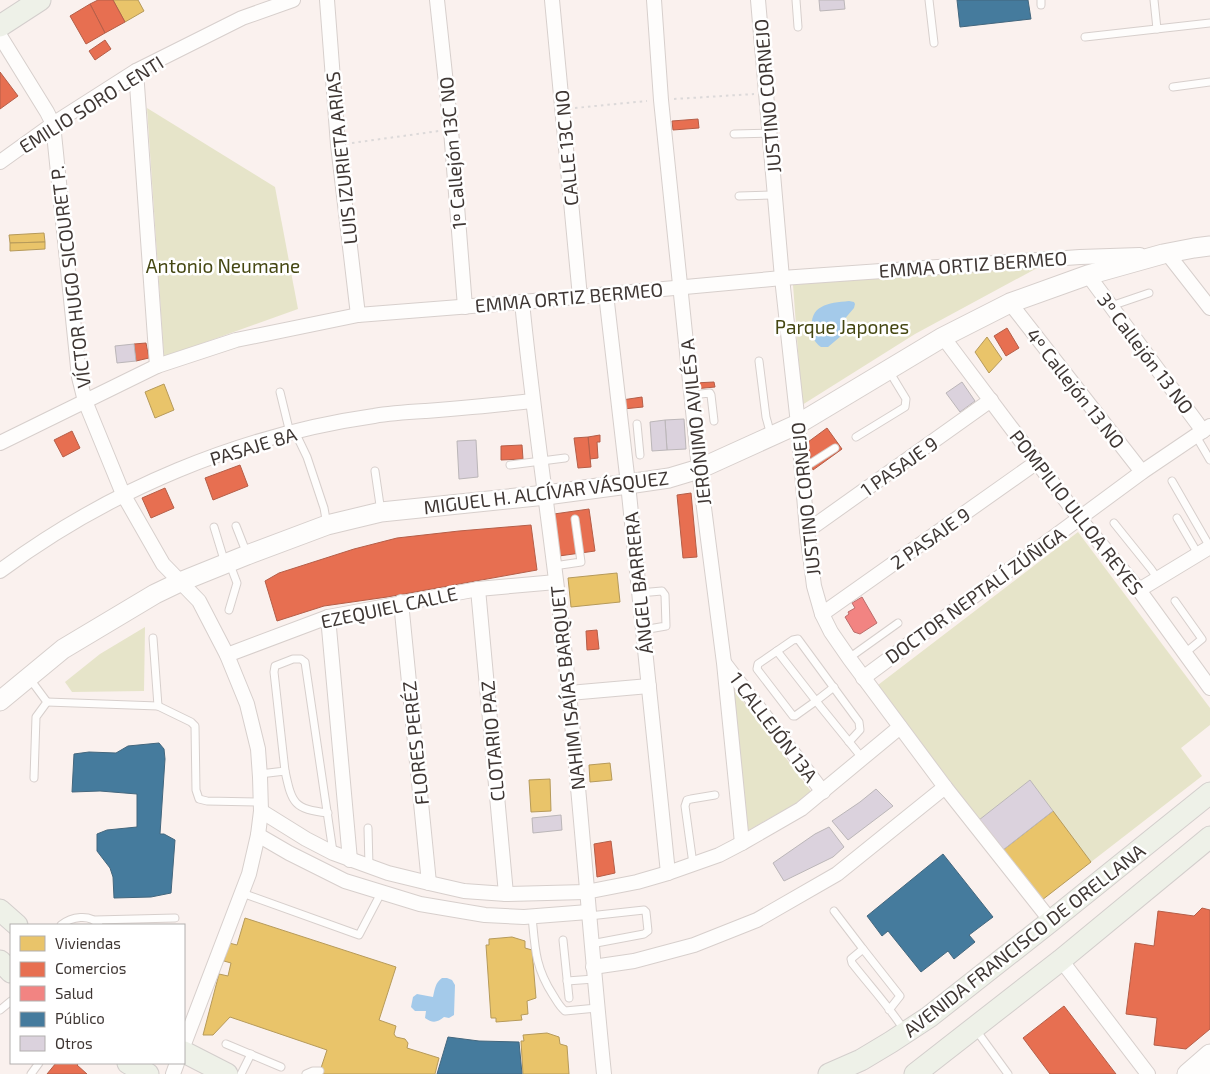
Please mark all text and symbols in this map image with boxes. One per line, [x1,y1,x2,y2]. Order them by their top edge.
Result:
street label: JUSTINO CORNEJO [749,18,785,174]
street label: EMILIO SORO LENTI [15,50,167,158]
street label: LUIS IZURIETA ARIAS [320,70,362,246]
street label: 1º Callejón 13C NO [434,76,470,230]
street label: CALLE 13C NO [549,89,583,207]
street label: VÍCTOR HUGO SICOURET P. [45,164,95,390]
street label: EMMA ORTIZ BERMEO [878,246,1068,282]
park label: Antonio Neumane [146,254,300,277]
street label: EMMA ORTIZ BERMEO [474,277,664,317]
street label: 3º Callejón 13 NO [1093,288,1199,418]
park label: Parque Japones [775,315,909,338]
street label: 4º Callejón 13 NO [1022,323,1130,453]
street label: JERÓNIMO AVILÉS A [675,337,715,506]
street label: JUSTINO CORNEJO [785,421,825,577]
street label: PASAJE 8A [207,422,299,470]
street label: POMPILIO ULLOA REYES [1005,425,1149,599]
street label: 1 PASAJE 9 [856,431,942,501]
street label: MIGUEL H. ALCÍVAR VÁSQUEZ [422,466,670,518]
street label: 2 PASAJE 9 [886,502,974,574]
street label: ÁNGEL BARRERA [619,511,657,655]
street label: DOCTOR NEPTALÍ ZÚÑIGA [880,522,1070,668]
street label: EZEQUIEL CALLE [318,581,460,633]
street label: NAHIM ISAÍAS BARQUET [545,585,589,791]
street label: 1 CALLEJÓN 13A [725,668,823,787]
street label: FLORES PERÉZ [397,680,433,806]
street label: CLOTARIO PAZ [475,680,509,802]
street label: AVENIDA FRANCISCO DE ORELLANA [899,838,1150,1041]
legend [10,924,185,1064]
text: Viviendas [55,934,121,952]
text: Comercios [55,959,126,977]
text: Salud [55,984,93,1002]
text: Público [55,1009,105,1027]
text: Otros [55,1034,93,1052]

